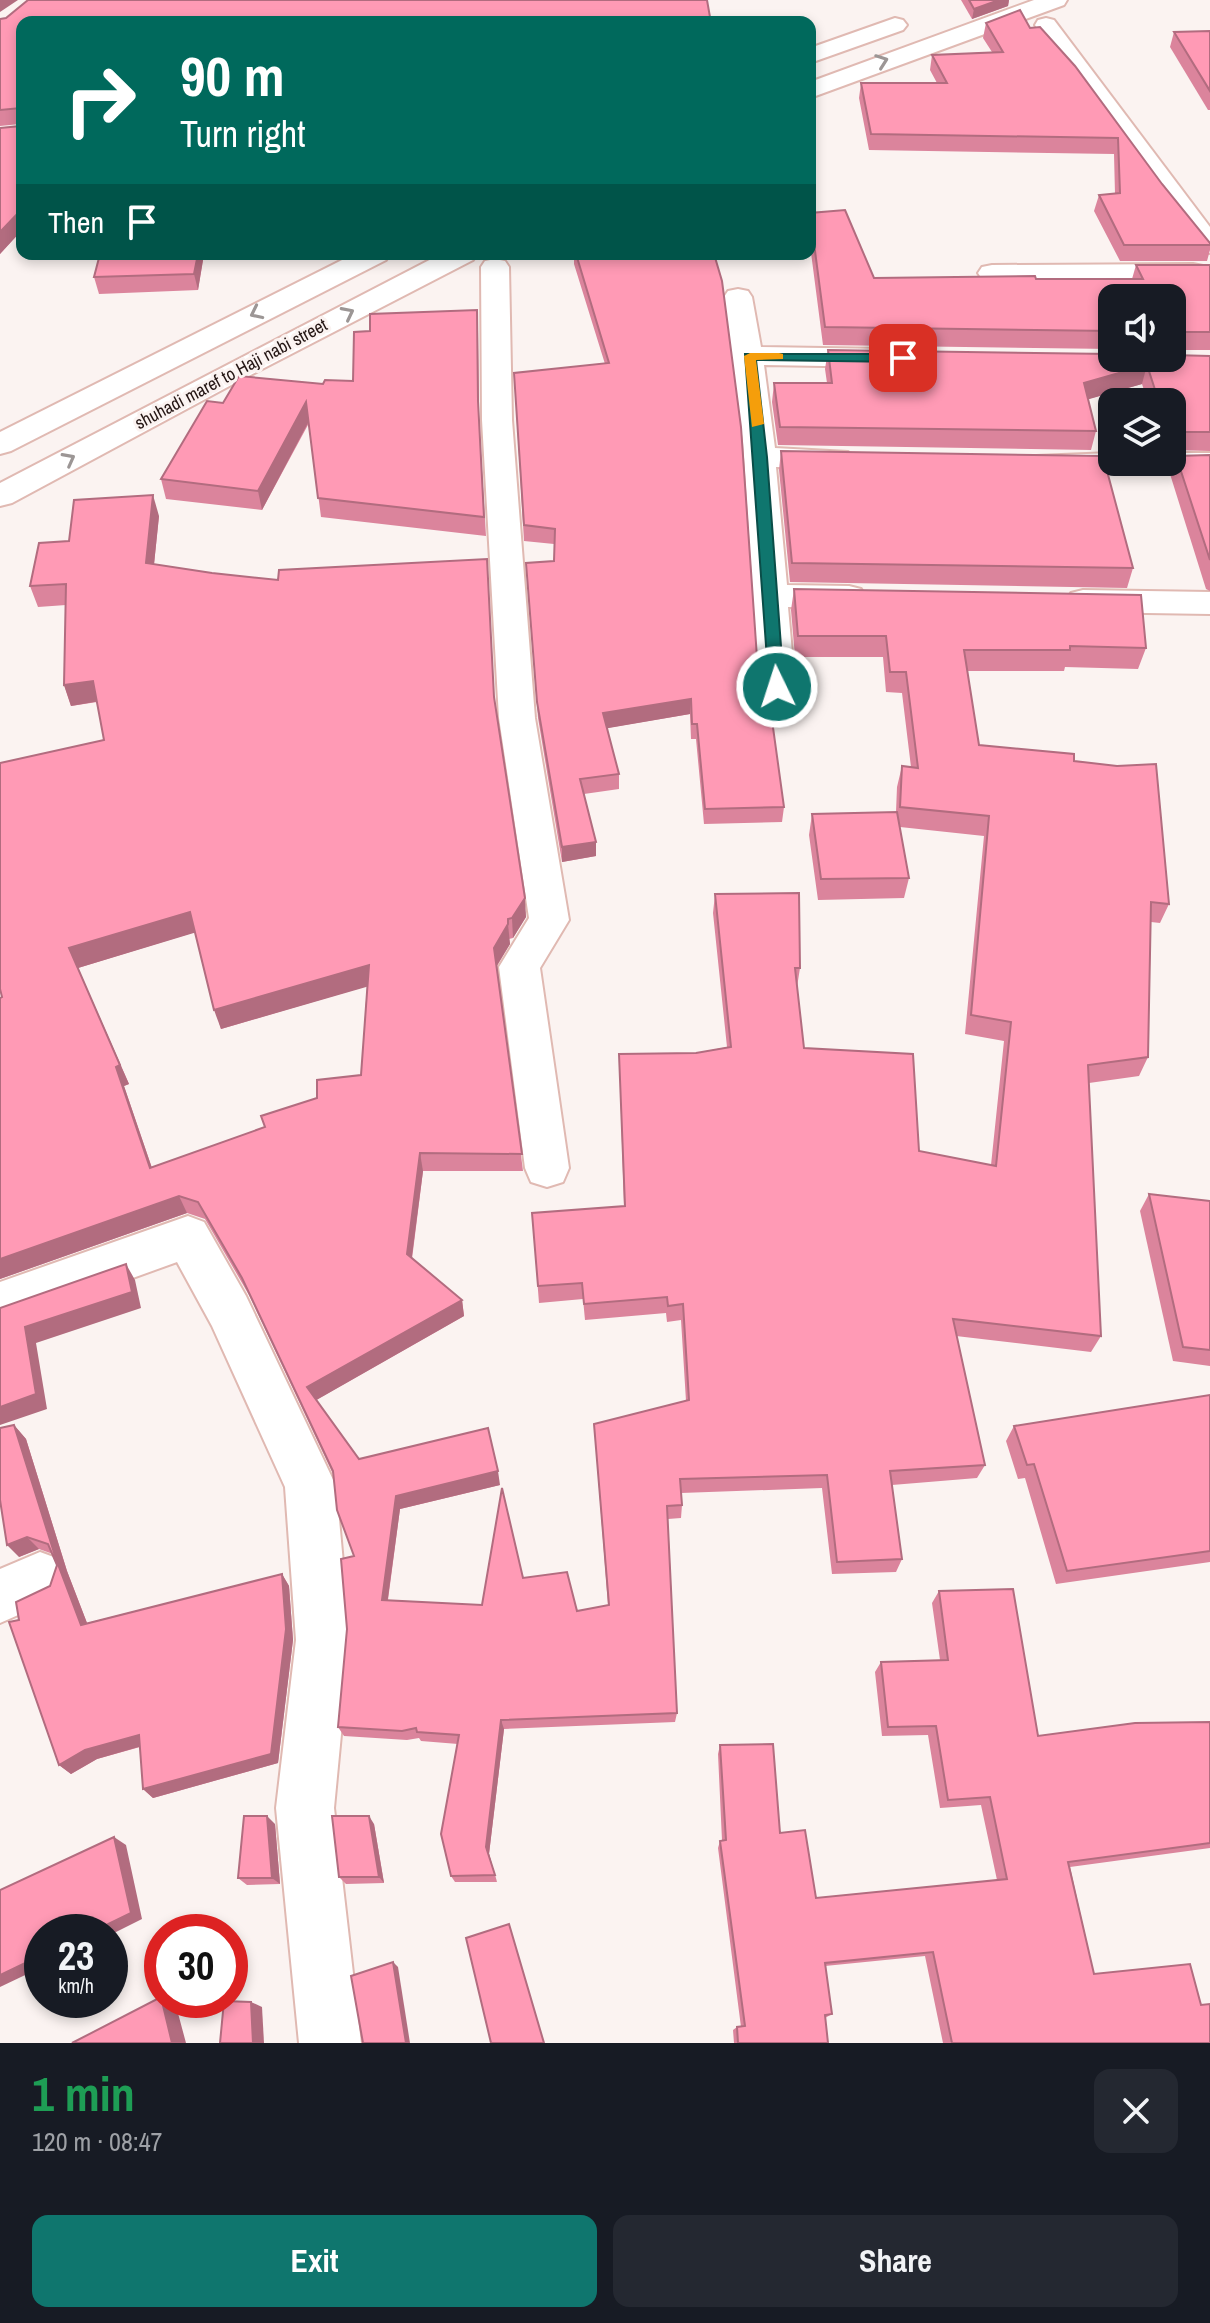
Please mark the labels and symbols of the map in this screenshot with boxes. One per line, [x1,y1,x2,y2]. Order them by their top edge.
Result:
one-way arrow [874,54,888,71]
one-way arrow [249,303,264,319]
one-way arrow [340,307,355,322]
street label: shuhadi maref to Haji nabi street [130,312,332,435]
pin [869,324,937,392]
one-way arrow [60,454,75,469]
position arrow [735,645,819,729]
speed limit sign: 30 [144,1914,248,2018]

